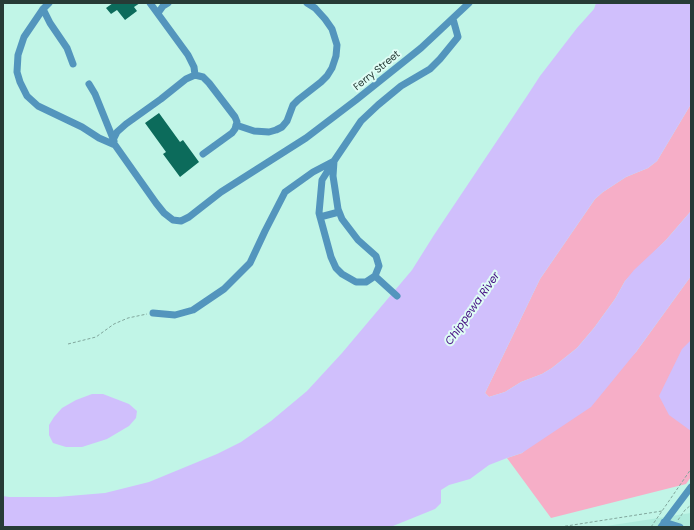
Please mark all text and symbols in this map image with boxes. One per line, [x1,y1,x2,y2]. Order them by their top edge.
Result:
street label: Ferry Street [351,49,403,93]
water label: Chippewa River [443,270,503,348]

